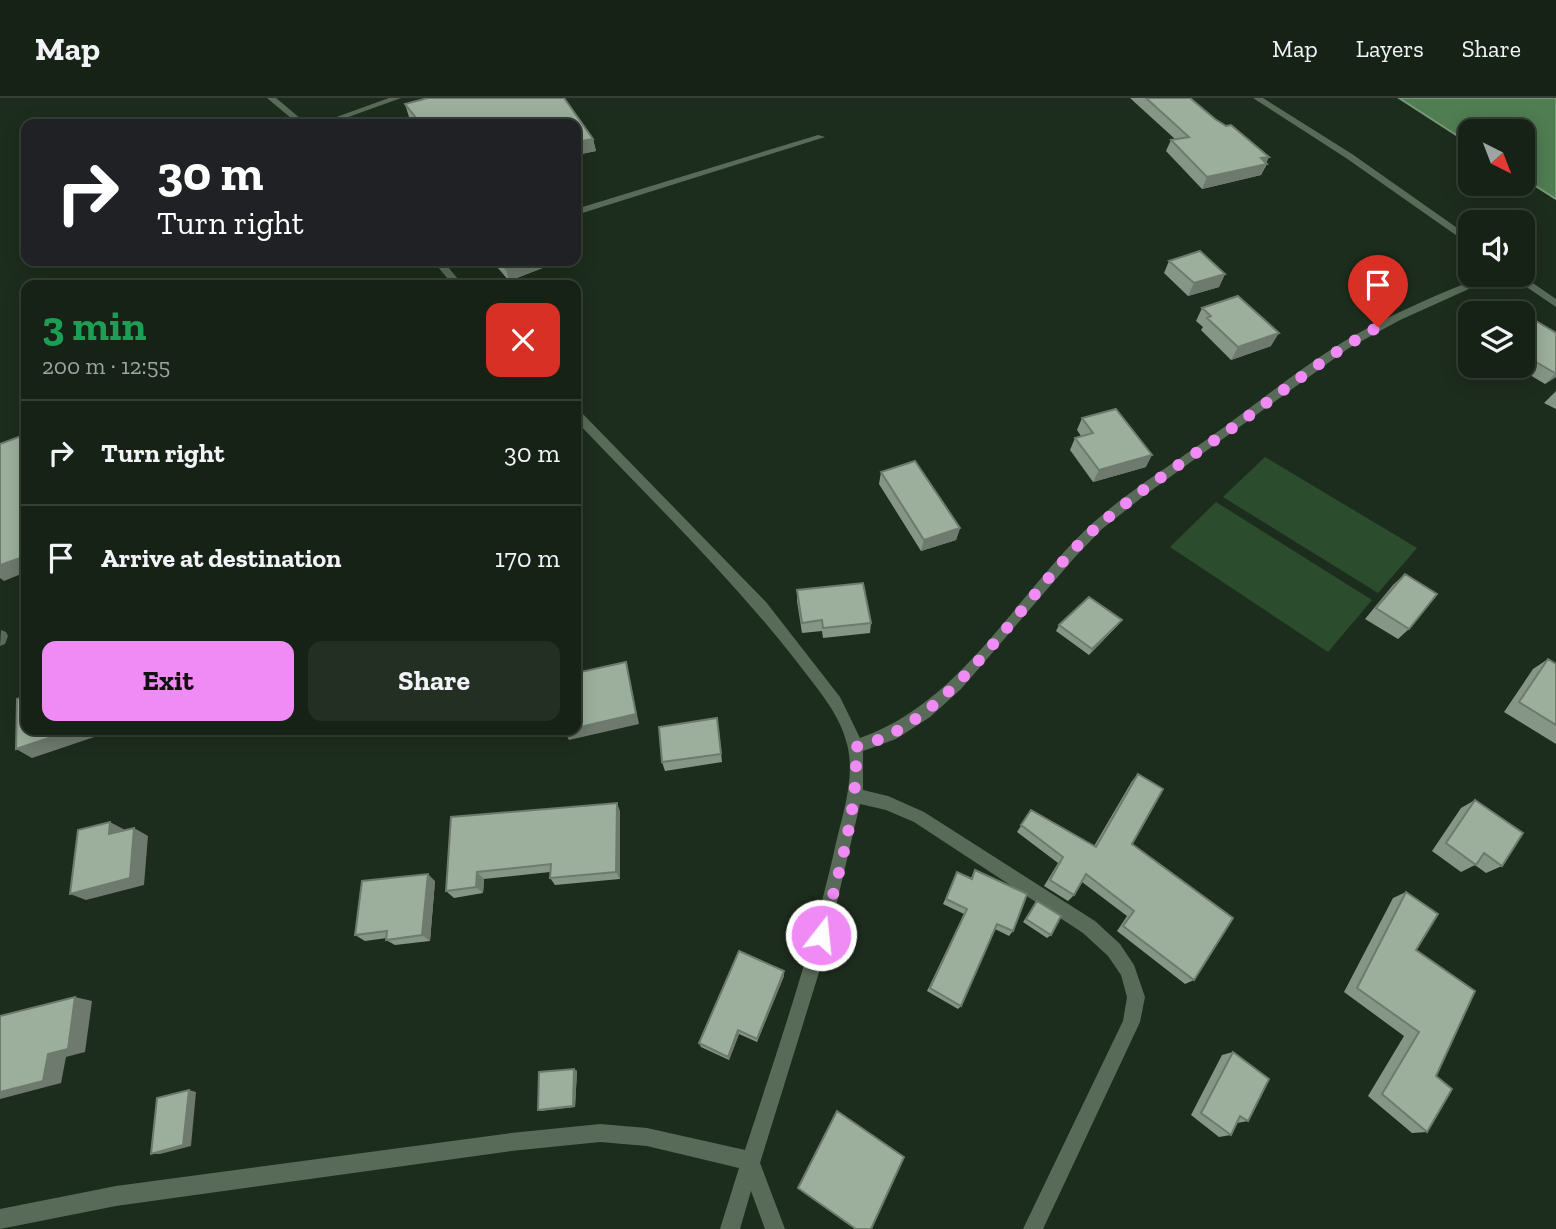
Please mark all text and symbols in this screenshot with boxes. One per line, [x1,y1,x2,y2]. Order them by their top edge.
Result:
text: Map [35,29,100,68]
text: Map [1272,34,1318,63]
text: Layers [1356,34,1424,63]
text: Share [1462,34,1521,63]
north arrow [1458,119,1535,196]
map controls [1458,119,1535,378]
text: 30 m [157,144,263,203]
icon: right [42,147,133,238]
text: Turn right [157,204,304,242]
button: sound [1458,210,1535,287]
pin [1348,255,1408,327]
icon: arrive [1359,266,1397,304]
text: 3 min [42,300,147,351]
button: layers [1458,301,1535,378]
button: close [486,303,560,377]
text: 200 m · 12:55 [42,352,170,380]
icon: right [42,434,80,472]
text: Turn right [101,437,224,469]
text: 30 m [504,437,560,469]
icon: arrive [42,539,80,577]
text: Arrive at destination [101,542,341,574]
text: 170 m [495,542,560,574]
button: Exit [42,641,294,721]
button: Share [308,641,560,721]
position arrow [784,898,858,972]

